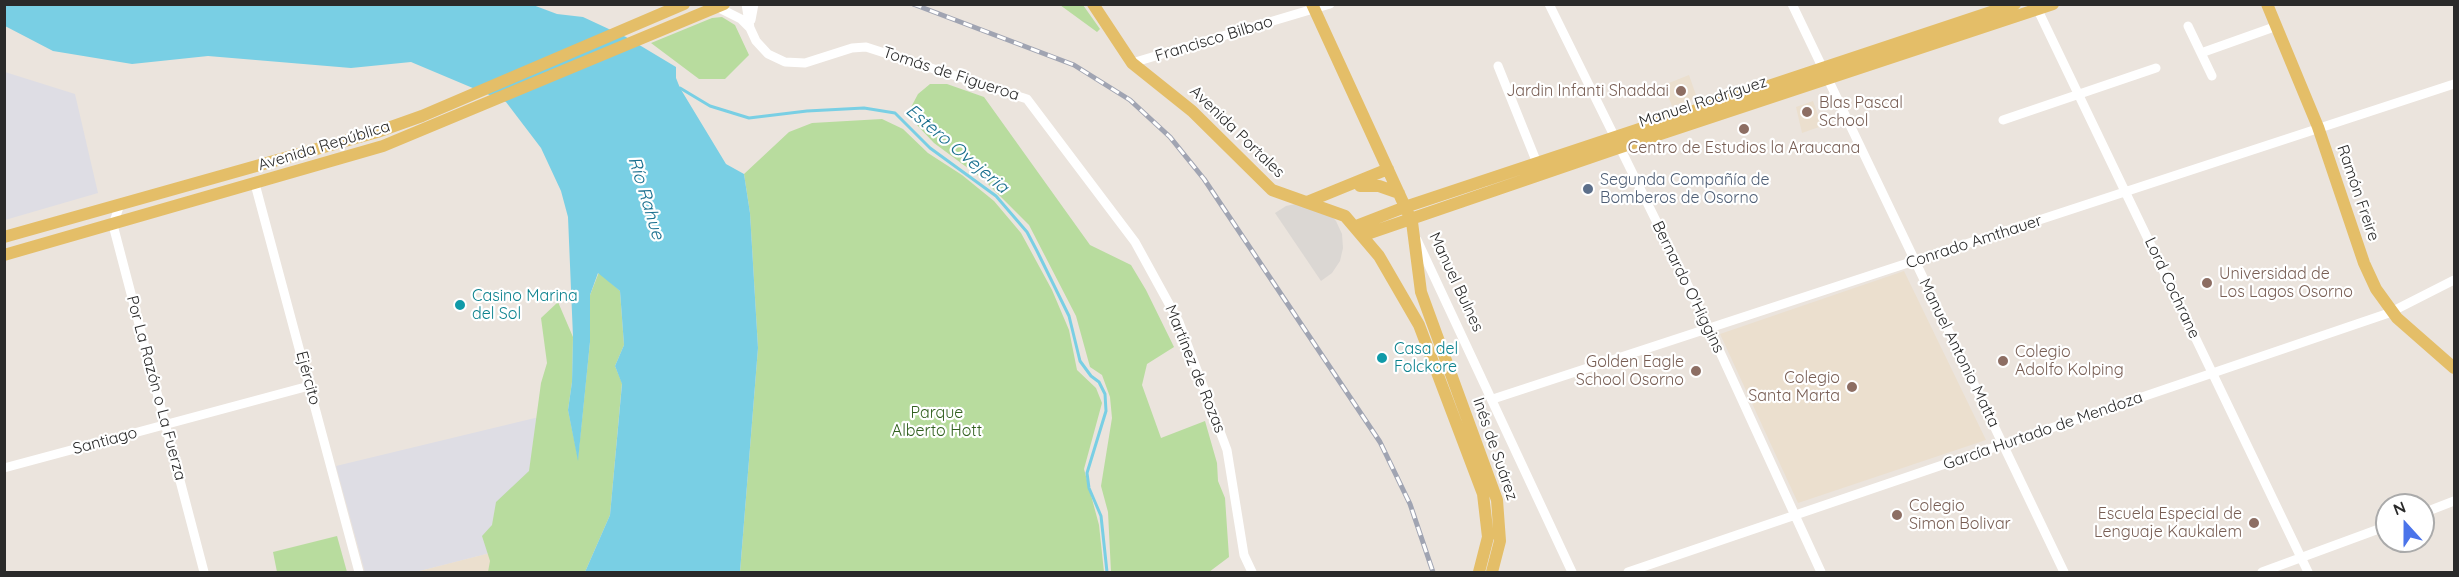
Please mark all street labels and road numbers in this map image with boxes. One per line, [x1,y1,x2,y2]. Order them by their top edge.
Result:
street label: Francisco Bilbao [1153,12,1275,66]
street label: Tomás de Figueroa [880,43,1022,105]
street label: Manuel Rodríguez [1636,72,1770,132]
street label: Avenida Portales [1186,82,1288,182]
street label: Avenida República [256,117,392,175]
street label: Ramón Freire [2333,142,2383,244]
street label: Conrado Amthauer [1903,211,2045,273]
street label: Bernardo O'Higgins [1648,218,1728,356]
street label: Manuel Bulnes [1425,229,1487,335]
street label: Lord Cochrane [2140,234,2204,342]
street label: Manuel Antonio Matta [1915,275,2003,431]
street label: Por La Razón o La Fuerza [122,293,190,483]
street label: Martínez de Rozas [1161,302,1229,436]
street label: Ejército [292,349,324,407]
street label: García Hurtado de Mendoza [1941,388,2145,474]
street label: Inés de Suárez [1468,395,1522,503]
street label: Santiago [71,423,139,459]

